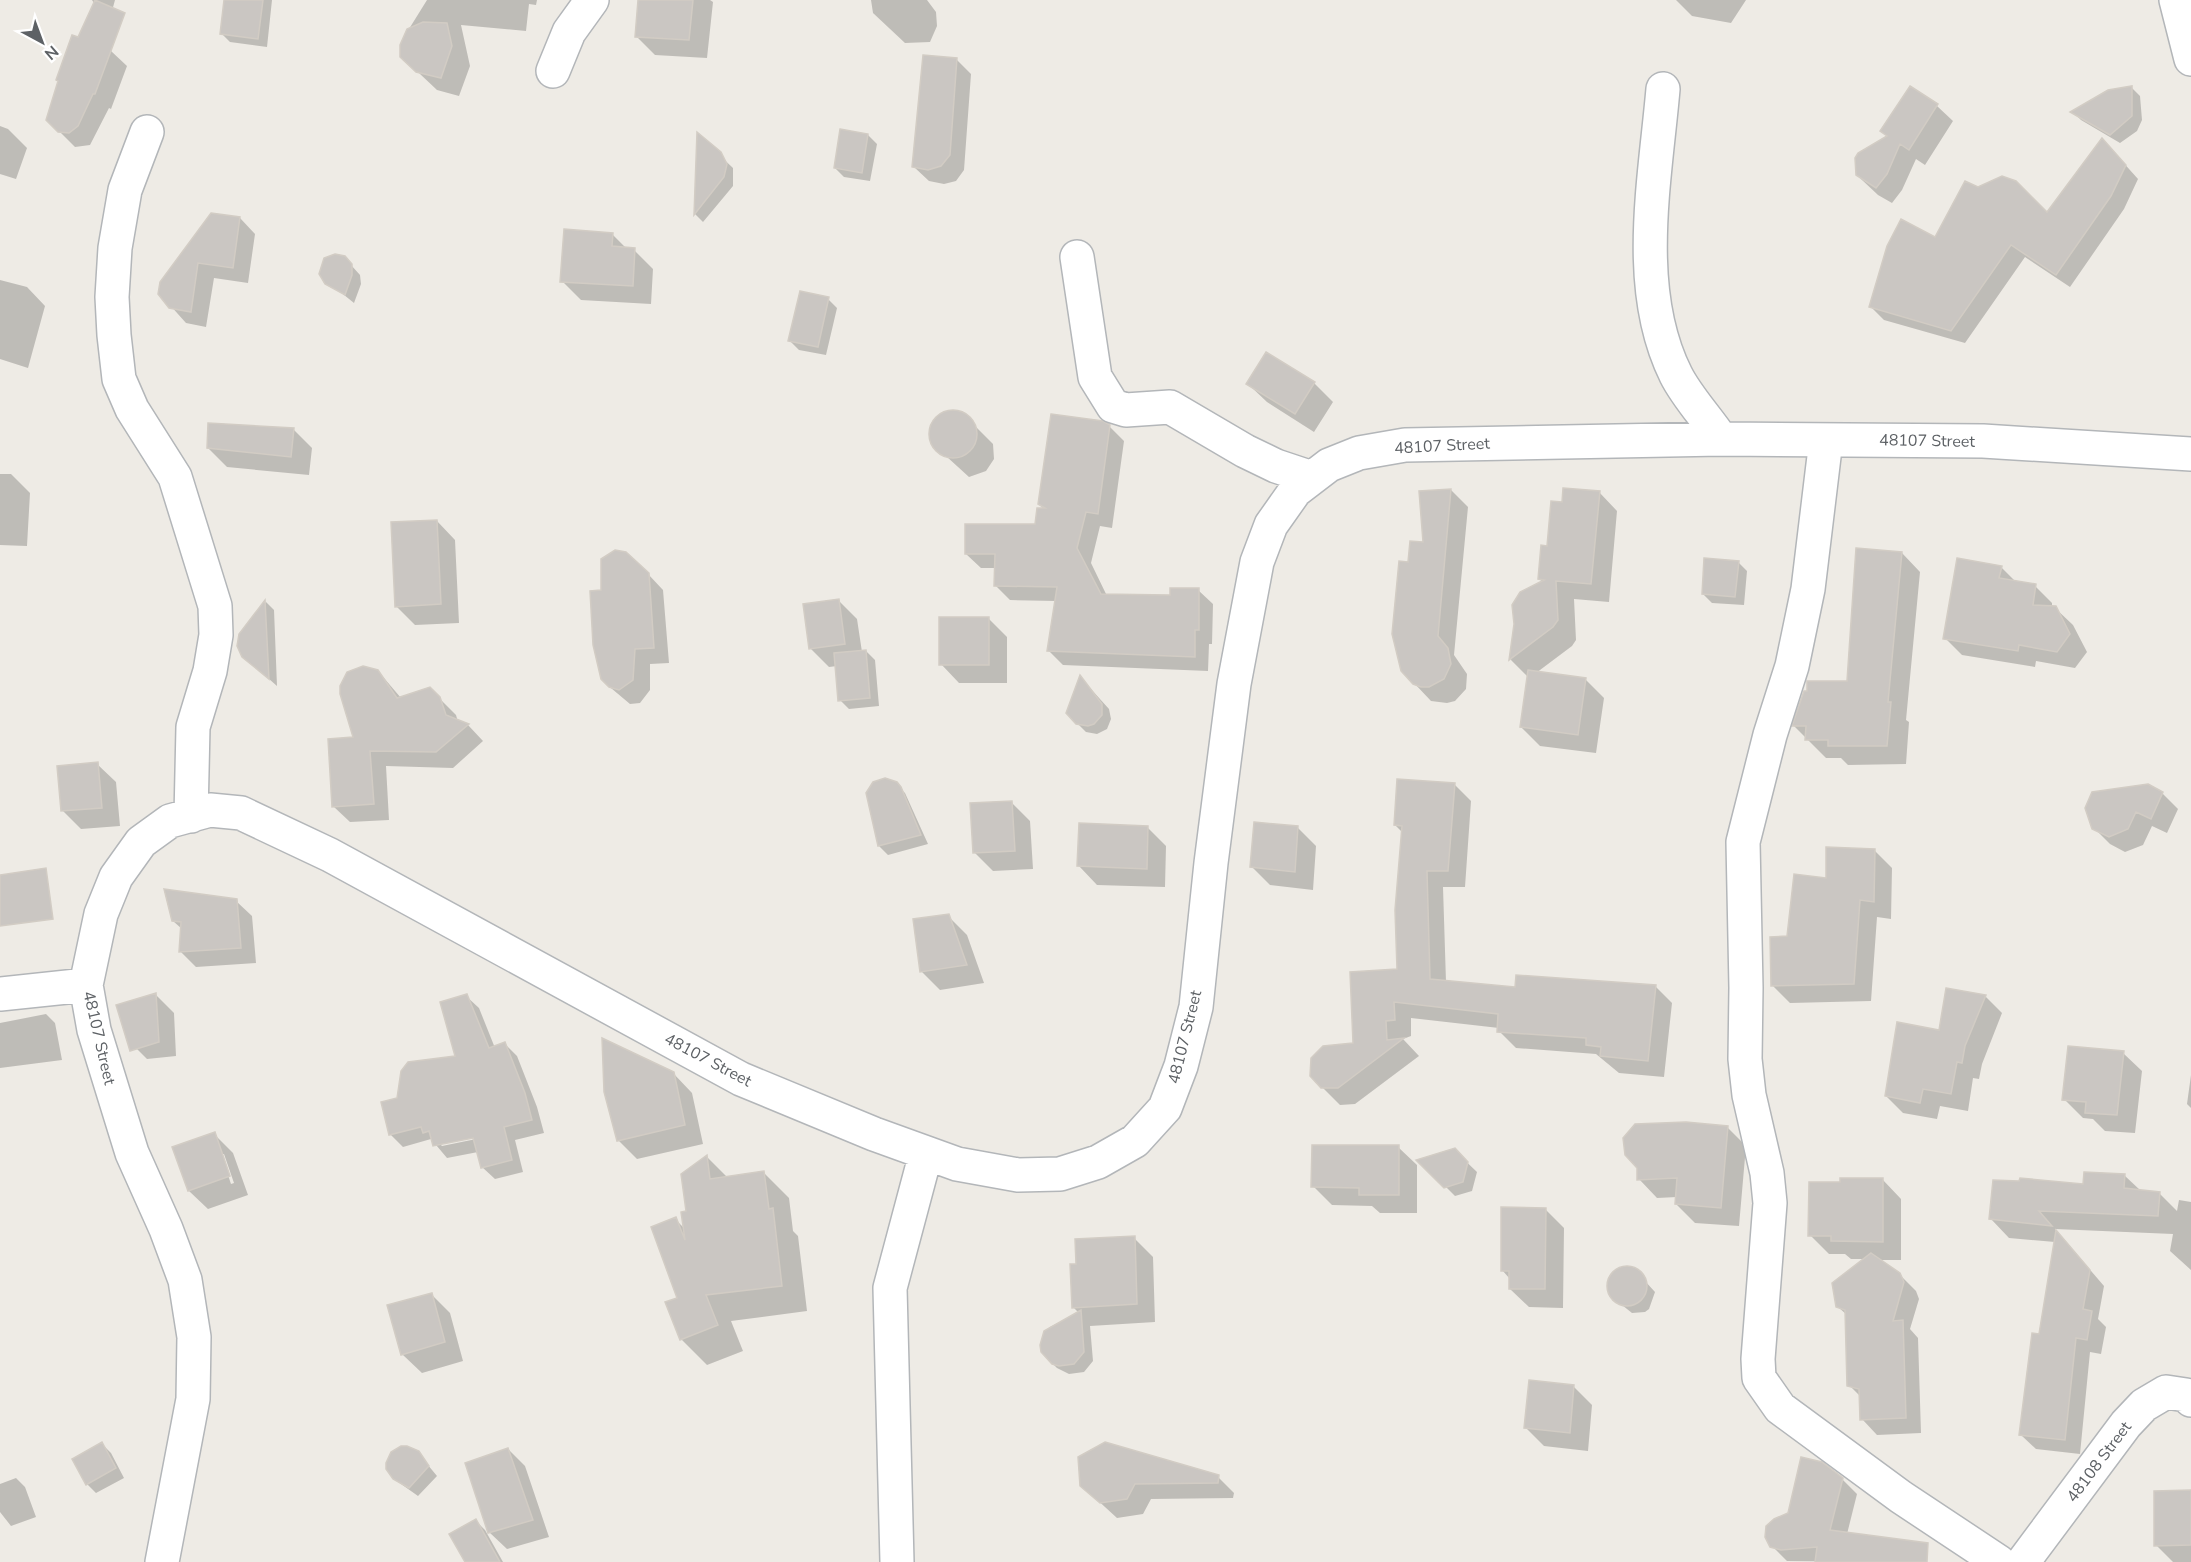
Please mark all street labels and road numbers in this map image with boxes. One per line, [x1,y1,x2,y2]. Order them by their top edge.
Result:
street label: 48107 Street [1879,429,1975,453]
street label: 48107 Street [1394,432,1491,459]
street label: 48107 Street [1163,987,1207,1086]
street label: 48107 Street [78,989,121,1088]
street label: 48107 Street [661,1028,756,1092]
street label: 48108 Street [2061,1417,2137,1507]

